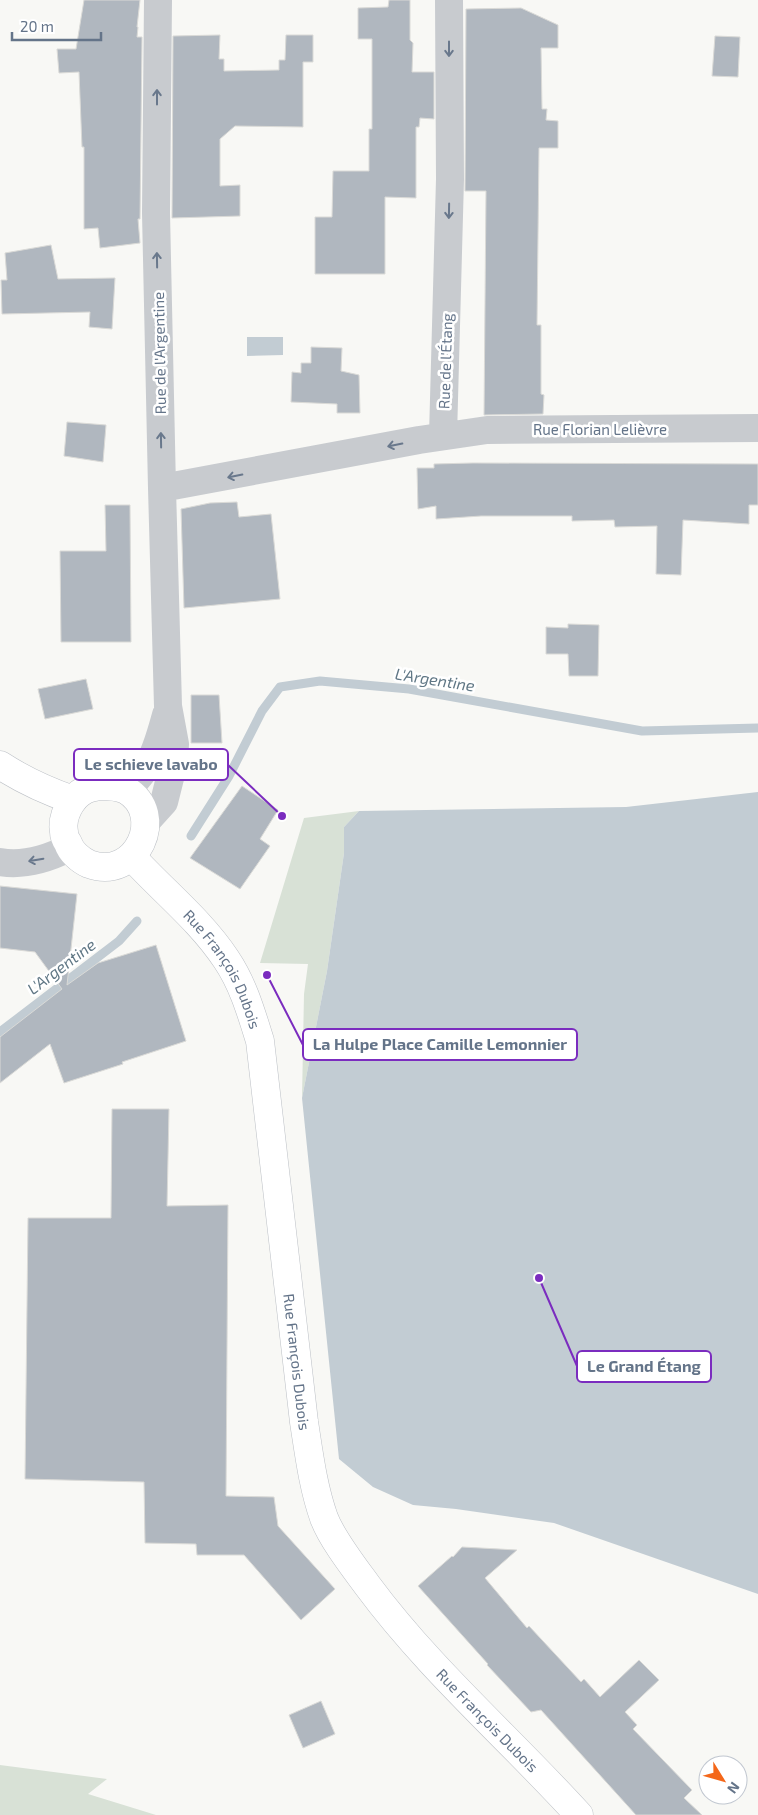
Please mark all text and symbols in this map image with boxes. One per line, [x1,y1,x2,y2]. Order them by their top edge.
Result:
scale bar [12,10,101,42]
text: 20 m [20,17,54,35]
one-way arrow [444,40,454,56]
one-way arrow [152,90,162,106]
one-way arrow [444,202,454,219]
one-way arrow [152,252,162,268]
street label: Rue de l'Argentine [149,292,169,414]
street label: Rue de l'Étang [434,312,456,409]
street label: Rue Florian Lelièvre [533,420,667,438]
one-way arrow [156,432,166,448]
one-way arrow [388,441,404,451]
one-way arrow [228,471,244,481]
water label: L'Argentine [394,663,477,695]
callout: Le schieve lavabo [74,749,228,780]
text: Le schieve lavabo [84,754,218,773]
one-way arrow [28,855,44,865]
street label: Rue François Dubois [180,905,265,1031]
water label: L'Argentine [23,934,99,998]
callout: La Hulpe Place Camille Lemonnier [303,1029,577,1060]
text: La Hulpe Place Camille Lemonnier [313,1034,567,1053]
street label: Rue François Dubois [280,1292,314,1431]
callout: Le Grand Étang [577,1351,711,1382]
text: Le Grand Étang [587,1356,702,1375]
street label: Rue François Dubois [433,1665,542,1776]
north arrow [698,1755,748,1805]
text: N [724,1779,744,1797]

